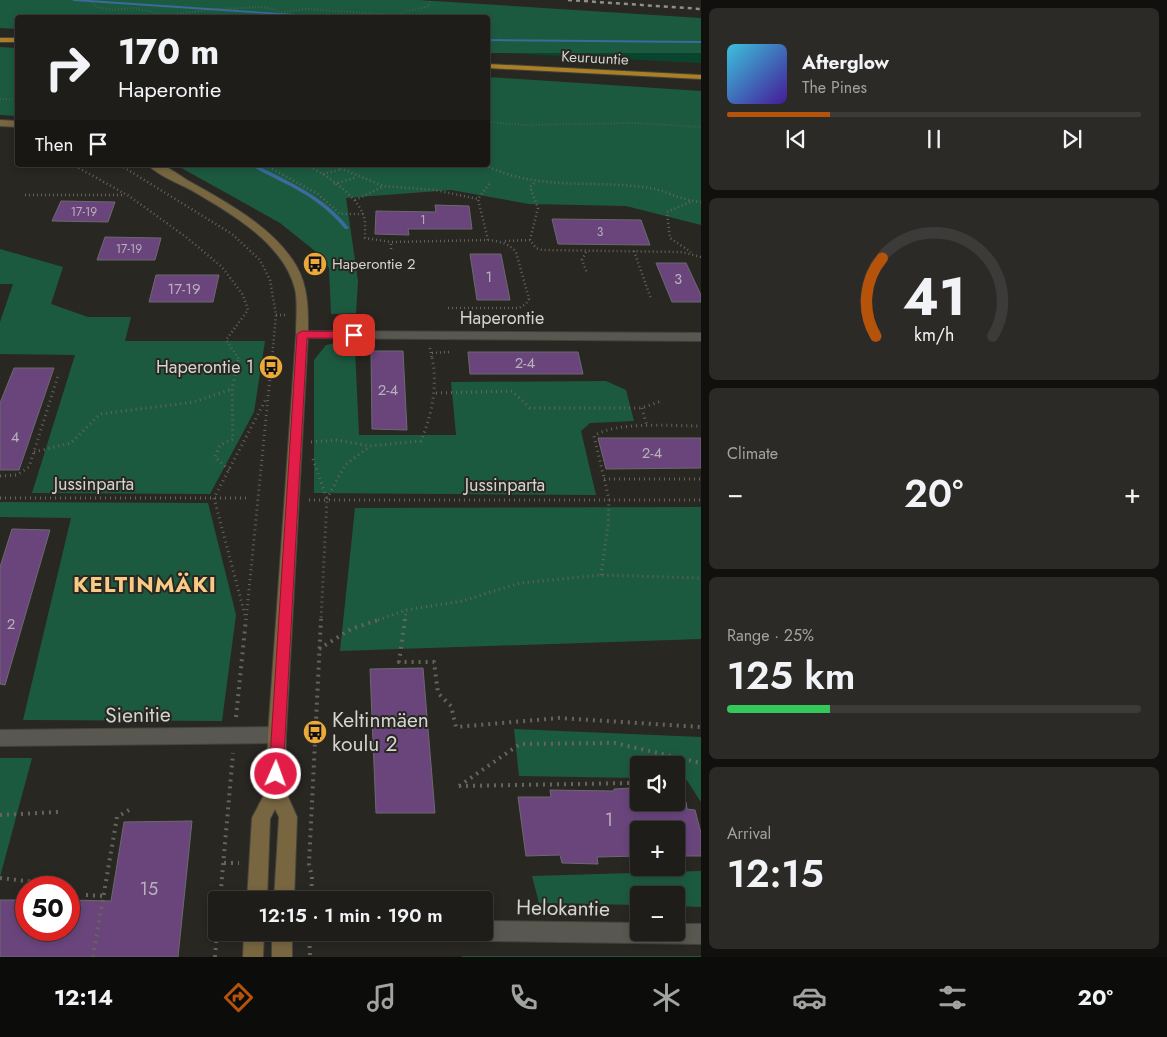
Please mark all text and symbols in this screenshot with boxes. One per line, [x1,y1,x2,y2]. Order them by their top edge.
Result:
text: 170 m [118,27,219,77]
icon: right [35,35,100,100]
street label: Keuruuntie [561,45,630,71]
text: Afterglow [802,49,889,76]
text: Haperontie [118,73,221,105]
text: The Pines [802,76,867,99]
icon: previous [782,125,810,153]
icon: pause [920,125,948,153]
icon: next [1058,125,1086,153]
icon: arrive [84,130,112,158]
text: Then [35,131,74,158]
house number: 17-19 [71,203,97,221]
house number: 1 [420,211,426,229]
house number: 3 [597,223,604,241]
house number: 17-19 [116,240,142,258]
bus stop icon: Haperontie 2 [302,251,328,277]
place label: Haperontie 2 [332,253,415,275]
text: 41 [903,259,965,335]
house number: 1 [486,266,492,288]
house number: 3 [674,268,682,290]
house number: 17-19 [167,278,201,300]
street label: Haperontie [460,305,544,331]
pin [333,314,375,356]
icon: arrive [340,321,368,349]
text: km/h [914,322,954,348]
house number: 2-4 [515,352,535,374]
place label: Haperontie 1 [156,354,254,380]
bus stop icon: Haperontie 1 [258,354,284,380]
house number: 2-4 [378,379,398,401]
house number: 4 [11,426,20,448]
house number: 2-4 [642,442,662,464]
text: Climate [727,442,778,465]
text: 20° [904,466,963,521]
street label: Jussinparta [52,471,134,497]
street label: Jussinparta [463,472,545,498]
text: − [727,473,744,514]
text: + [1124,473,1141,514]
district label: KELTINMÄKI [73,568,217,600]
house number: 2 [7,613,15,635]
text: Range · 25% [727,624,814,647]
text: 125 km [727,648,856,703]
street label: Sienitie [105,699,171,731]
place label: Keltinmäen koulu 2 [332,705,429,759]
bus stop icon: Keltinmäen koulu 2 [302,719,328,745]
position arrow [249,747,301,799]
map controls [630,756,685,941]
button: sound [630,756,685,811]
house number: 1 [605,807,613,833]
button: + [630,821,685,876]
text: Arrival [727,822,771,845]
text: 12:15 [727,846,824,901]
speed limit sign: 50 [15,876,80,941]
house number: 15 [140,876,158,902]
button: − [630,886,685,941]
street label: Helokantie [516,892,610,924]
text: 12:15 · 1 min · 190 m [258,902,443,929]
icon: directions [221,980,256,1015]
icon: music [364,980,399,1015]
icon: phone [506,980,541,1015]
icon: climate [649,980,684,1015]
icon: car [792,980,827,1015]
icon: filters [935,980,970,1015]
text: 12:14 [54,981,113,1013]
text: 20° [1078,981,1113,1013]

